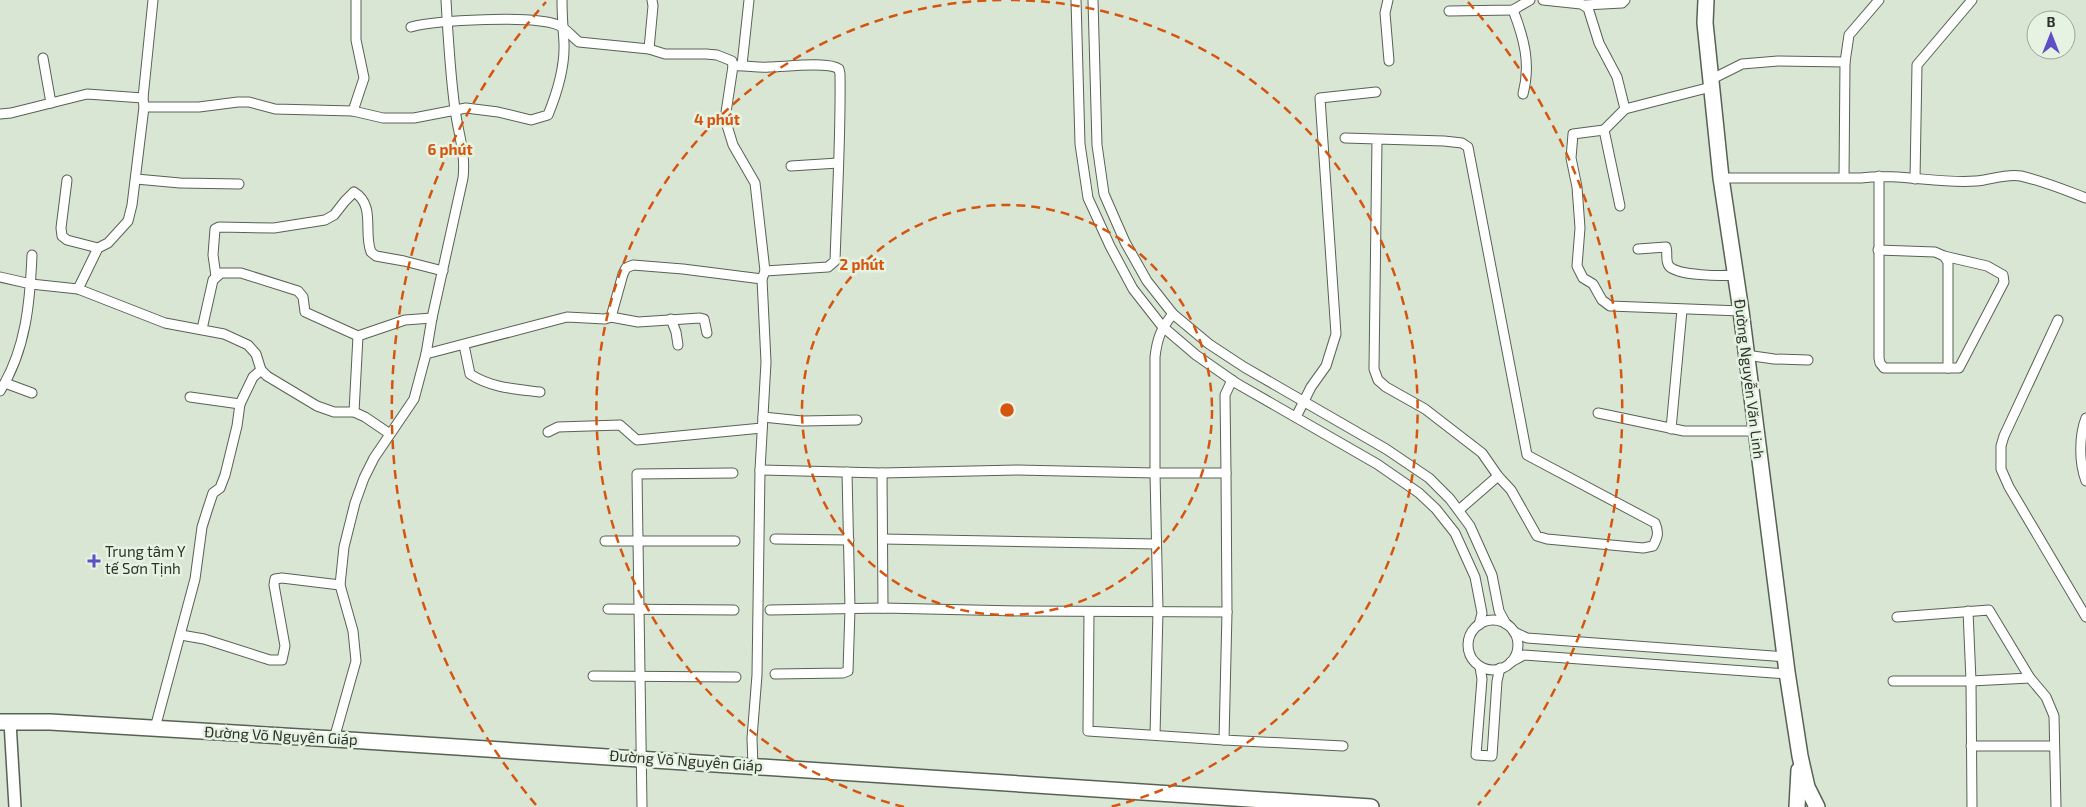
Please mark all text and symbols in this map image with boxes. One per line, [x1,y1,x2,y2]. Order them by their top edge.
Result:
north arrow [2026,10,2076,60]
text: B [2047,13,2056,30]
text: 4 phút [694,110,740,128]
text: 6 phút [427,140,473,158]
text: 2 phút [839,255,885,273]
street label: Đường Nguyễn Văn Linh [1731,298,1769,460]
centre of rings [998,401,1016,419]
place label: Trung tâm Y tế Sơn Tịnh [105,542,186,577]
marker: Trung tâm Y tế Sơn Tịnh [87,554,101,568]
street label: Đường Võ Nguyên Giáp [204,722,358,748]
street label: Đường Võ Nguyên Giáp [609,746,763,774]

